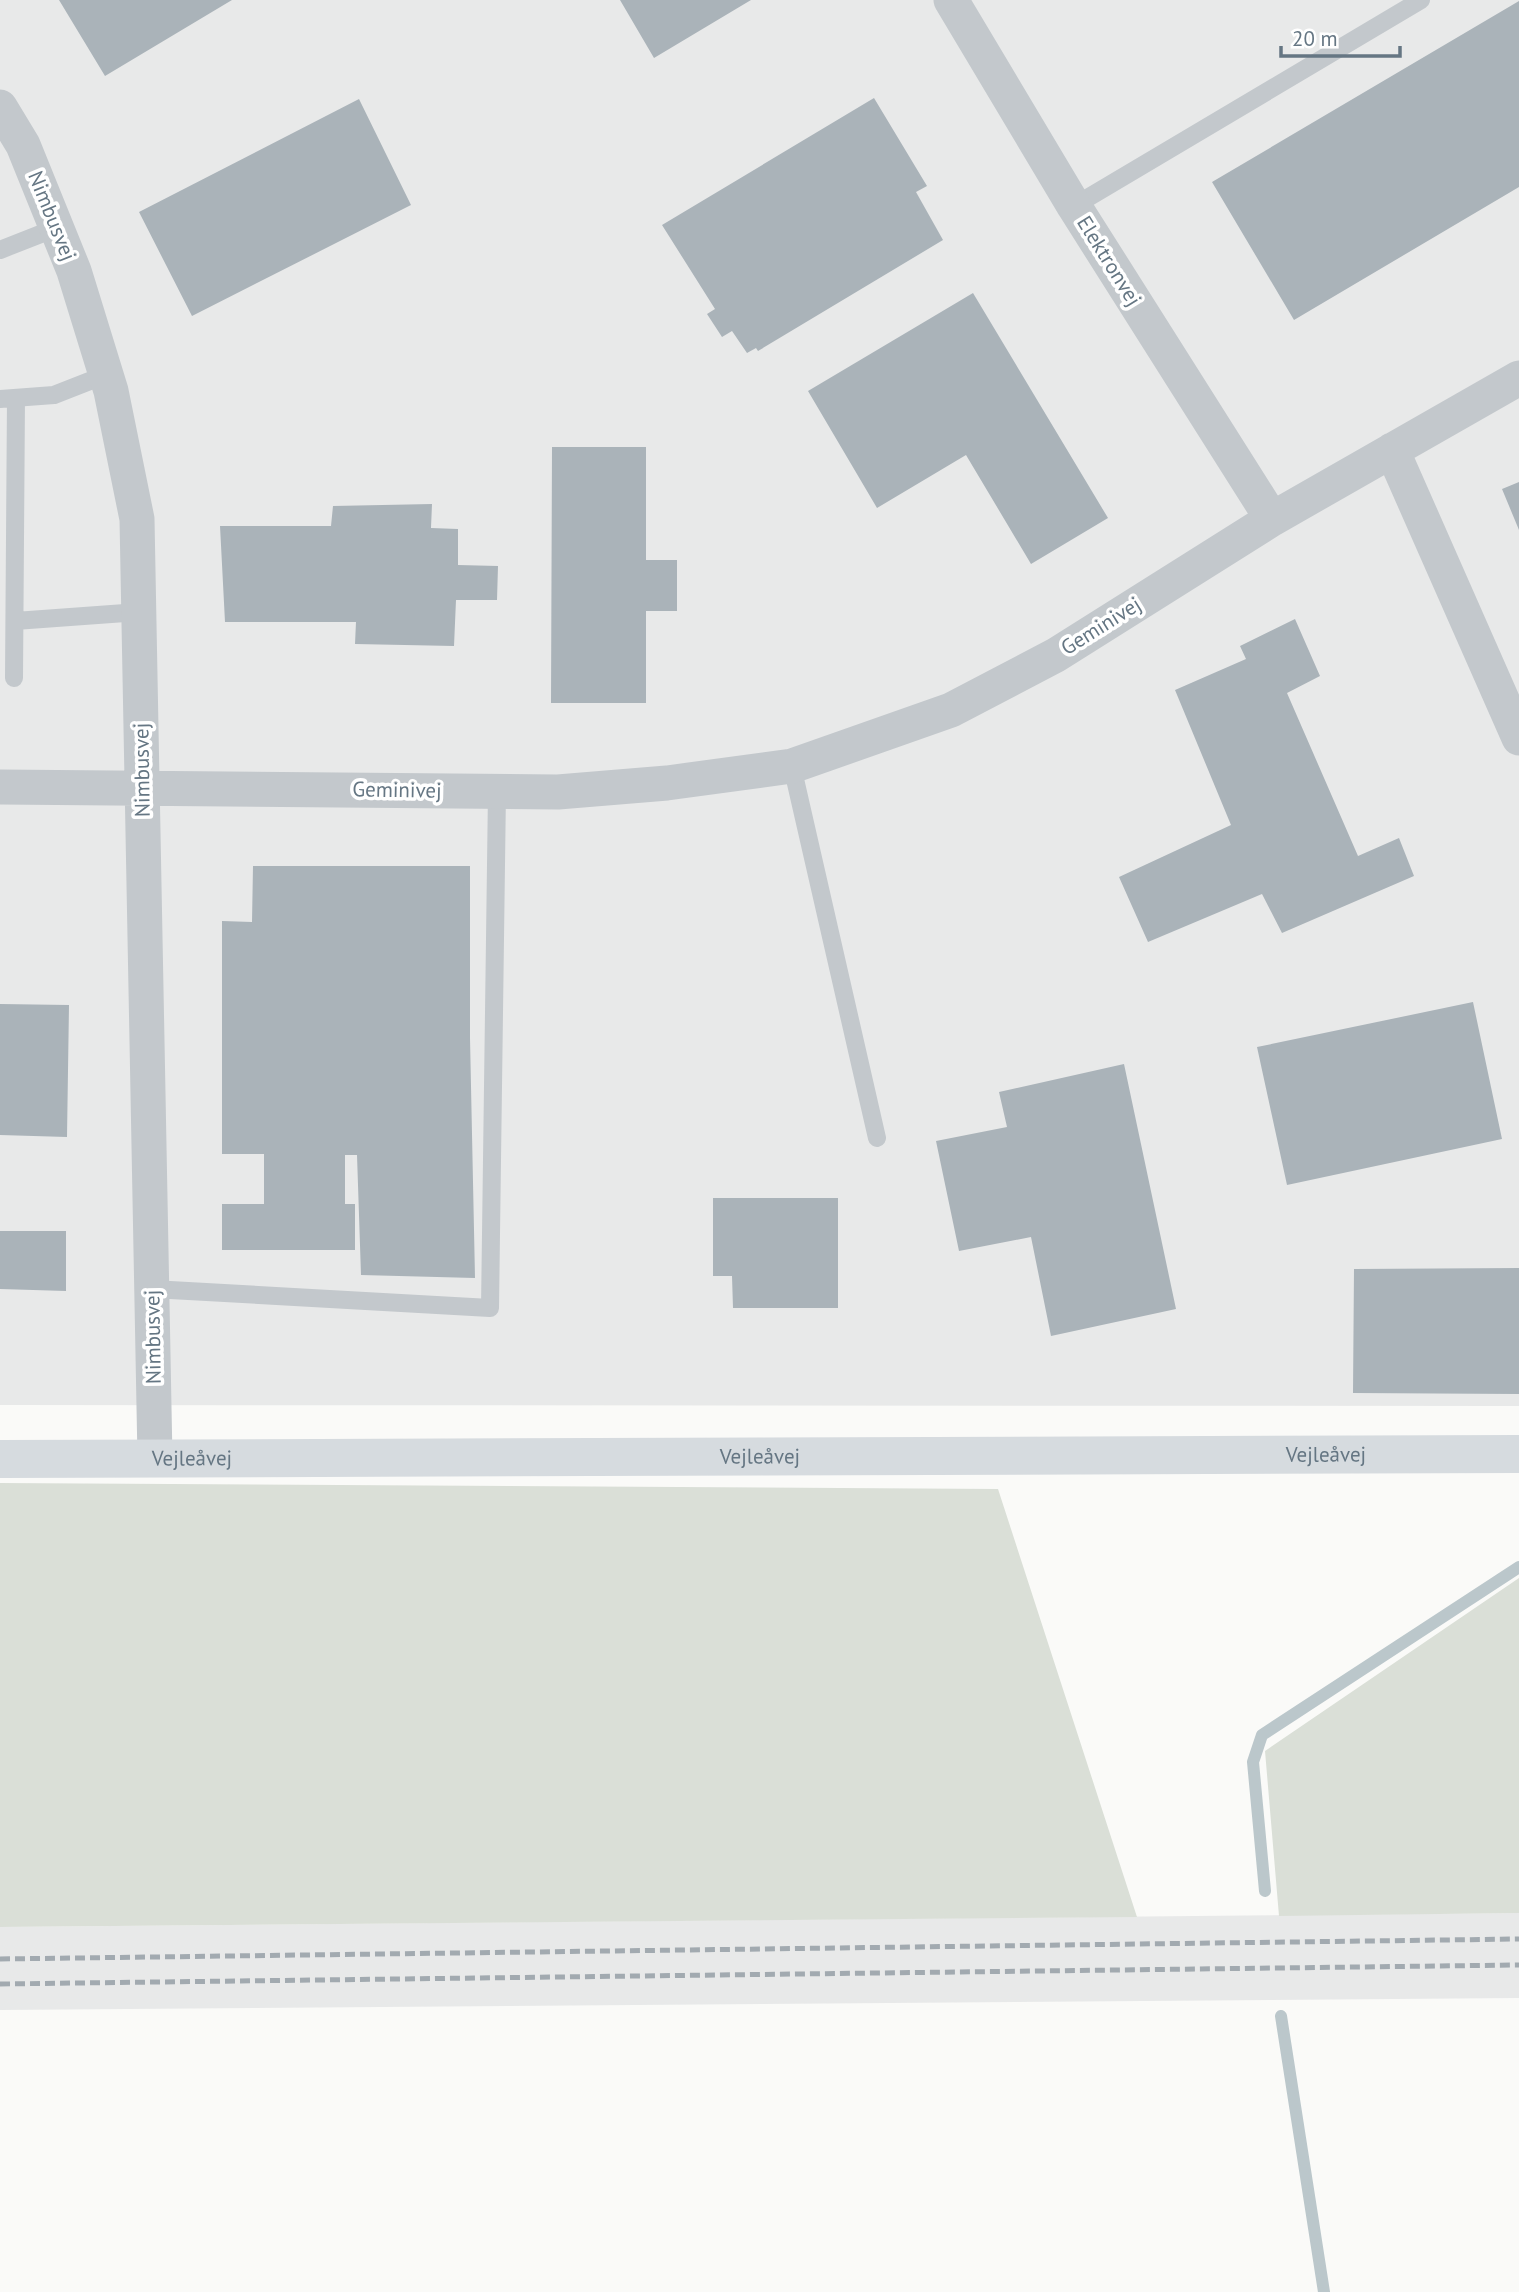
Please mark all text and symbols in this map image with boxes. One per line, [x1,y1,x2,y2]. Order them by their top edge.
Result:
scale bar [1281,14,1400,58]
text: 20 m [1292,25,1338,52]
street label: Nimbusvej [22,167,83,265]
street label: Elektronvej [1071,211,1148,311]
street label: Geminivej [1056,590,1146,661]
street label: Nimbusvej [127,723,156,817]
street label: Geminivej [352,775,442,804]
street label: Nimbusvej [138,1290,167,1384]
street label: Vejleåvej [1285,1441,1366,1468]
street label: Vejleåvej [719,1442,800,1470]
street label: Vejleåvej [151,1444,232,1472]

